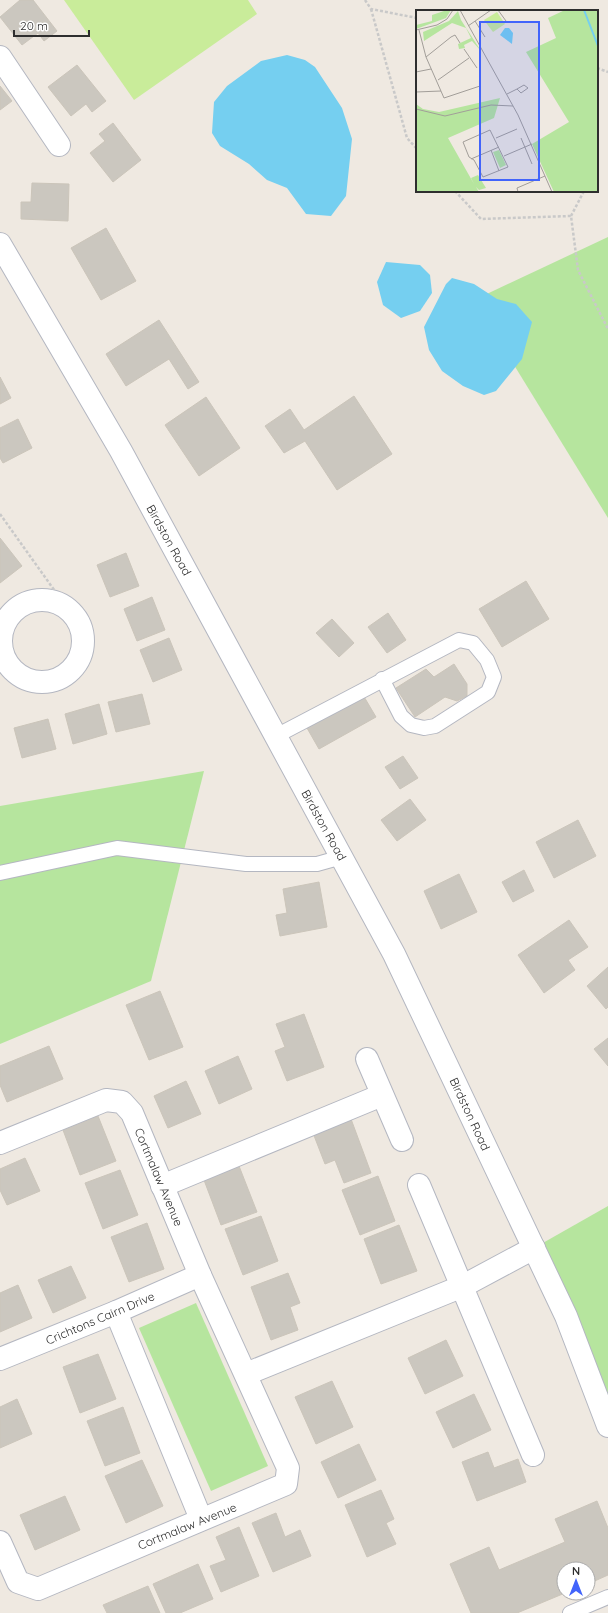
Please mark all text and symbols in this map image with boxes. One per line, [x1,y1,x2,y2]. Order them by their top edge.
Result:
inset map [416,10,598,192]
scale bar [14,12,89,38]
text: 20 m [20,18,48,33]
street label: Birdston Road [143,502,195,578]
street label: Birdston Road [298,787,350,863]
street label: Birdston Road [447,1075,493,1153]
street label: Cortmalaw Avenue [132,1126,187,1229]
street label: Crichtons Cairn Drive [43,1288,157,1348]
street label: Cortmalaw Avenue [135,1499,239,1553]
north arrow [556,1561,596,1601]
text: N [572,1564,580,1578]

